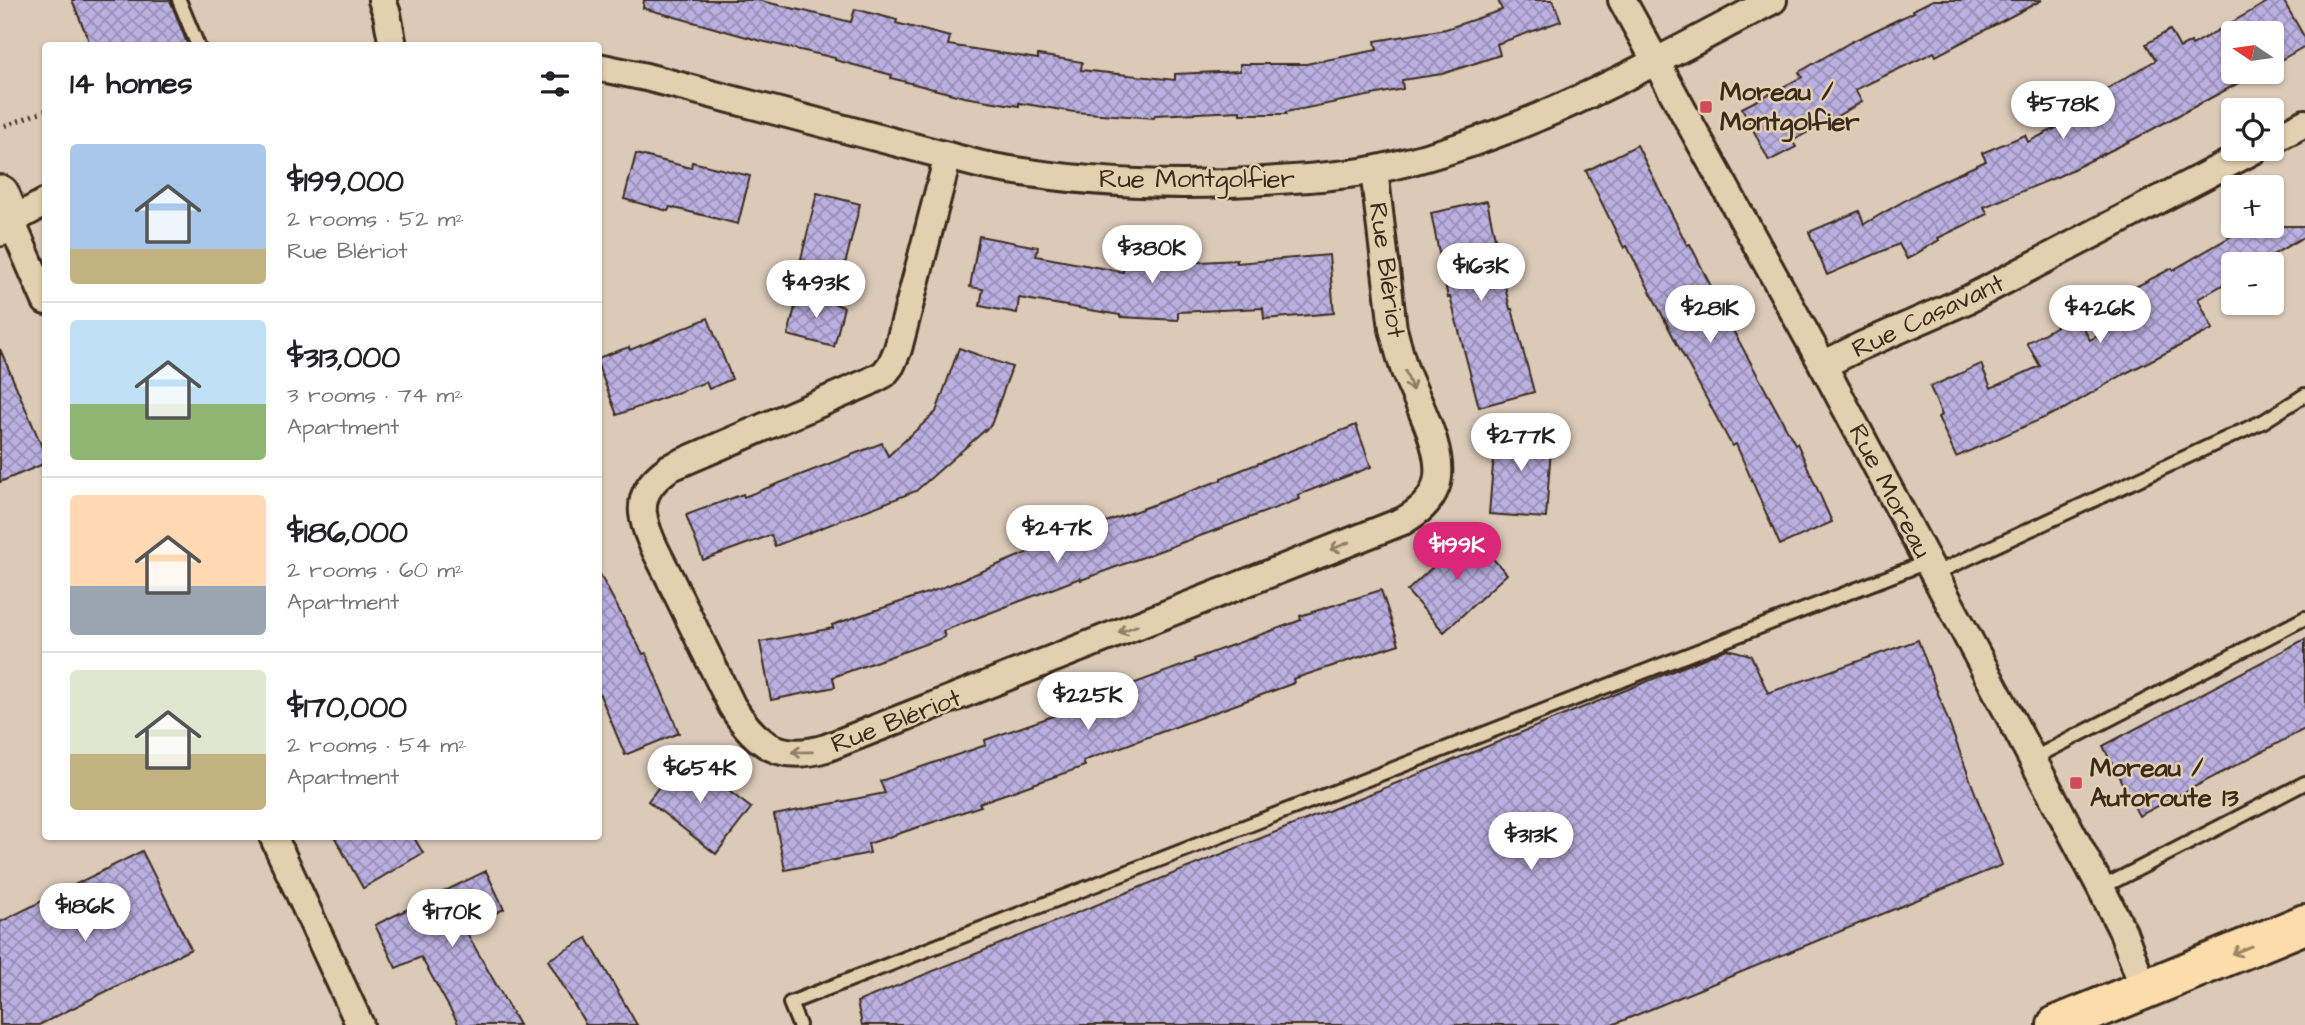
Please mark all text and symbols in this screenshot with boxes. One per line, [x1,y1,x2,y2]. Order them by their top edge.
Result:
north arrow [2221,21,2284,84]
map controls [2221,21,2284,315]
text: 14 homes [70,63,193,105]
icon: filters [536,65,574,103]
place label: Moreau / Montgolfier [1720,74,1860,143]
pin: $578K [2014,82,2112,141]
text: $578K [2027,88,2099,120]
button: locate [2221,98,2284,161]
marker: Moreau / Montgolfier [1698,99,1714,115]
text: $199,000 [287,161,404,203]
street label: Rue Montgolfier [1099,161,1295,199]
icon: home [126,172,210,256]
button: + [2221,175,2284,238]
street label: Rue Blériot [1360,200,1414,340]
text: 2 rooms · 52 m² [287,203,464,235]
pin: $380K [1103,226,1201,285]
text: $380K [1118,232,1186,264]
text: Rue Blériot [287,235,408,267]
pin: $163K [1432,244,1530,303]
text: $163K [1453,250,1509,282]
button: − [2221,252,2284,315]
pin: $493K [767,260,865,320]
street label: Rue Casavant [1846,265,2011,367]
text: $493K [782,267,850,299]
pin: $281K [1661,286,1759,345]
pin: $426K [2051,286,2149,345]
text: $281K [1681,292,1739,324]
text: $426K [2065,292,2135,324]
text: $313,000 [287,337,400,379]
icon: home [126,348,210,432]
one-way arrow [1404,370,1417,392]
text: 3 rooms · 74 m² [287,379,463,411]
text: Apartment [287,411,399,443]
pin: $277K [1472,414,1570,473]
street label: Rue Moreau [1840,418,1940,564]
text: $277K [1487,420,1555,452]
pin: $247K [1008,505,1106,565]
text: $186,000 [287,512,408,554]
text: $247K [1022,512,1092,544]
pin: $199K [1408,522,1506,582]
icon: home [126,523,210,607]
text: $199K [1429,529,1485,561]
one-way arrow [1330,541,1351,554]
text: 2 rooms · 60 m² [287,554,464,586]
text: Apartment [287,586,399,618]
one-way arrow [1118,624,1140,637]
pin: $225K [1039,672,1137,732]
text: $225K [1053,679,1123,711]
street label: Rue Blériot [826,680,967,762]
text: $170,000 [287,687,407,729]
icon: home [126,698,210,782]
text: 2 rooms · 54 m² [287,729,467,761]
one-way arrow [790,745,813,759]
pin: $654K [651,746,749,805]
place label: Moreau / Autoroute 13 [2090,750,2239,816]
text: $654K [663,752,737,784]
text: Apartment [287,761,399,793]
marker: Moreau / Autoroute 13 [2068,775,2084,791]
pin: $313K [1482,812,1580,872]
text: $313K [1504,819,1558,851]
pin: $186K [36,884,134,943]
text: $186K [55,890,115,922]
pin: $170K [403,890,501,949]
text: $170K [423,896,481,928]
one-way arrow [2232,944,2253,957]

